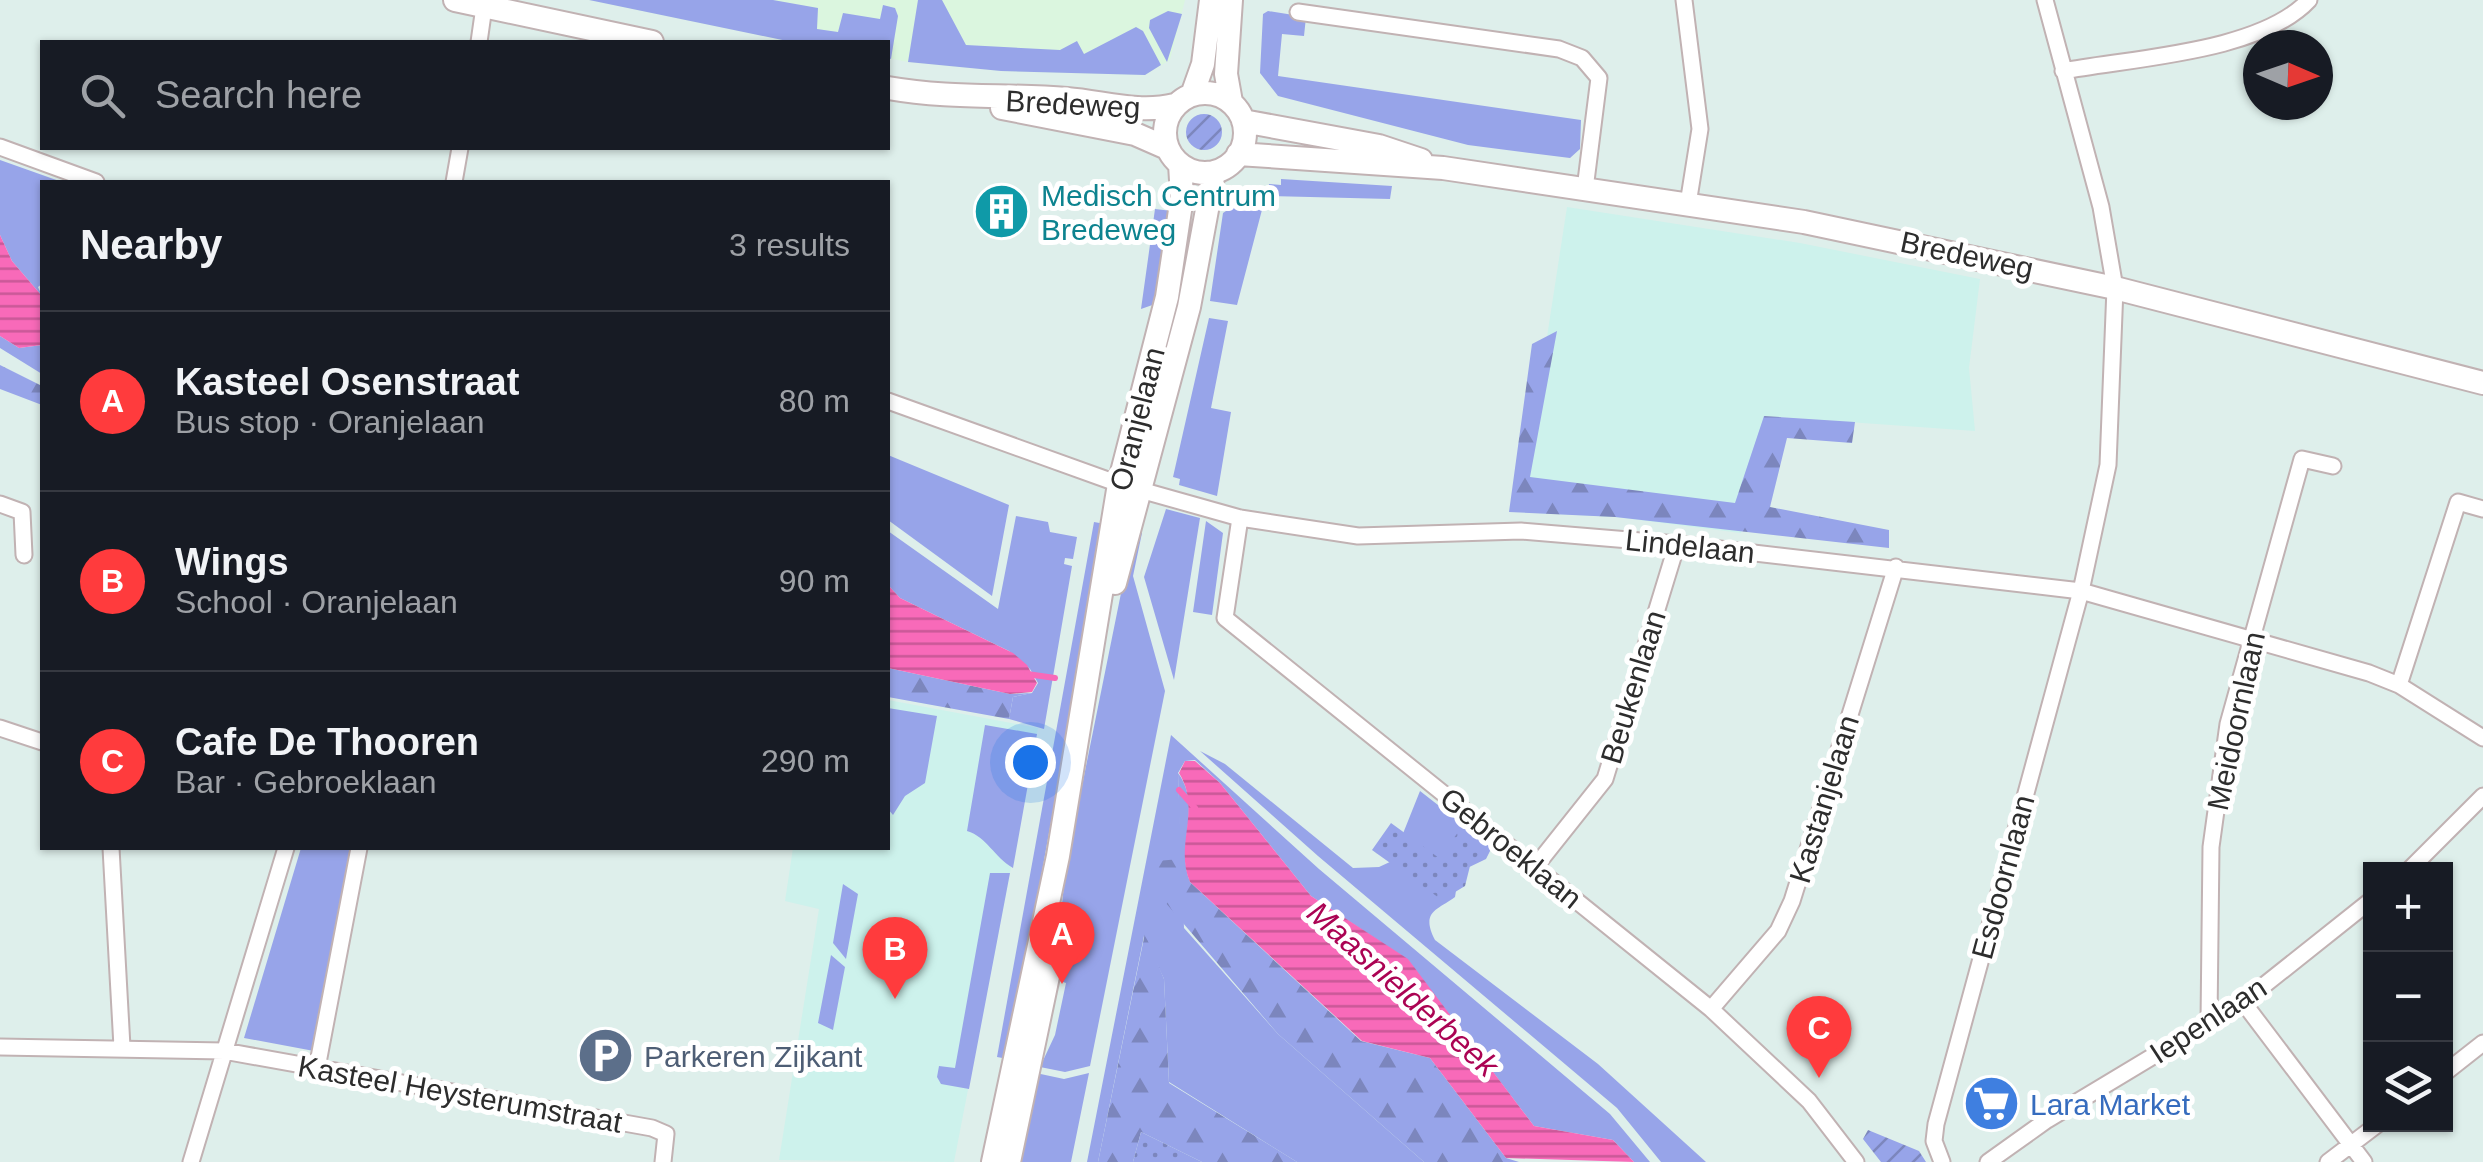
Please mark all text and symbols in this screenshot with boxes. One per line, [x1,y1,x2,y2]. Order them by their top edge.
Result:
north arrow [2243,30,2333,120]
search box [40,40,890,150]
icon: search [75,68,130,123]
text: Search here [155,74,362,116]
street label: Bredeweg [1005,84,1141,124]
place label: Medisch Centrum Bredeweg [1041,179,1276,246]
building icon: Medisch Centrum Bredeweg [972,182,1032,242]
text: Nearby [80,221,222,268]
street label: Bredeweg [1897,225,2037,285]
text: 3 results [729,227,850,263]
street label: Oranjelaan [1103,344,1171,494]
text: Kasteel Osenstraat [175,361,519,403]
text: A [101,383,124,419]
text: 80 m [779,383,850,419]
text: Bus stop · Oranjelaan [175,404,485,440]
street label: Lindelaan [1624,523,1756,569]
text: Wings [175,541,289,583]
text: B [101,563,124,599]
text: 90 m [779,563,850,599]
text: School · Oranjelaan [175,584,458,620]
street label: Beukenlaan [1594,606,1672,768]
street label: Meidoornlaan [2201,629,2271,813]
street label: Kastanjelaan [1783,711,1865,887]
text: Cafe De Thooren [175,721,479,763]
your location [1005,737,1056,788]
text: C [101,743,124,779]
text: 290 m [761,743,850,779]
text: Bar · Gebroeklaan [175,764,436,800]
street label: Gebroeklaan [1434,781,1588,915]
street label: Esdoornlaan [1965,791,2041,963]
map controls [2363,862,2453,1132]
button: + [2363,862,2453,952]
water label: Maasnielderbeek [1300,894,1507,1085]
pin: A [1030,902,1094,984]
pin: B [862,916,928,999]
button: − [2363,952,2453,1042]
street label: Iepenlaan [2144,970,2272,1070]
pin: C [1786,996,1852,1078]
parking icon: Parkeren Zijkant [575,1026,635,1086]
place label: Parkeren Zijkant [644,1040,863,1073]
button: layers [2363,1042,2453,1132]
street label: Kasteel Heysterumstraat [295,1049,625,1139]
supermarket icon: Lara Market [1961,1074,2021,1134]
place label: Lara Market [2030,1088,2191,1121]

